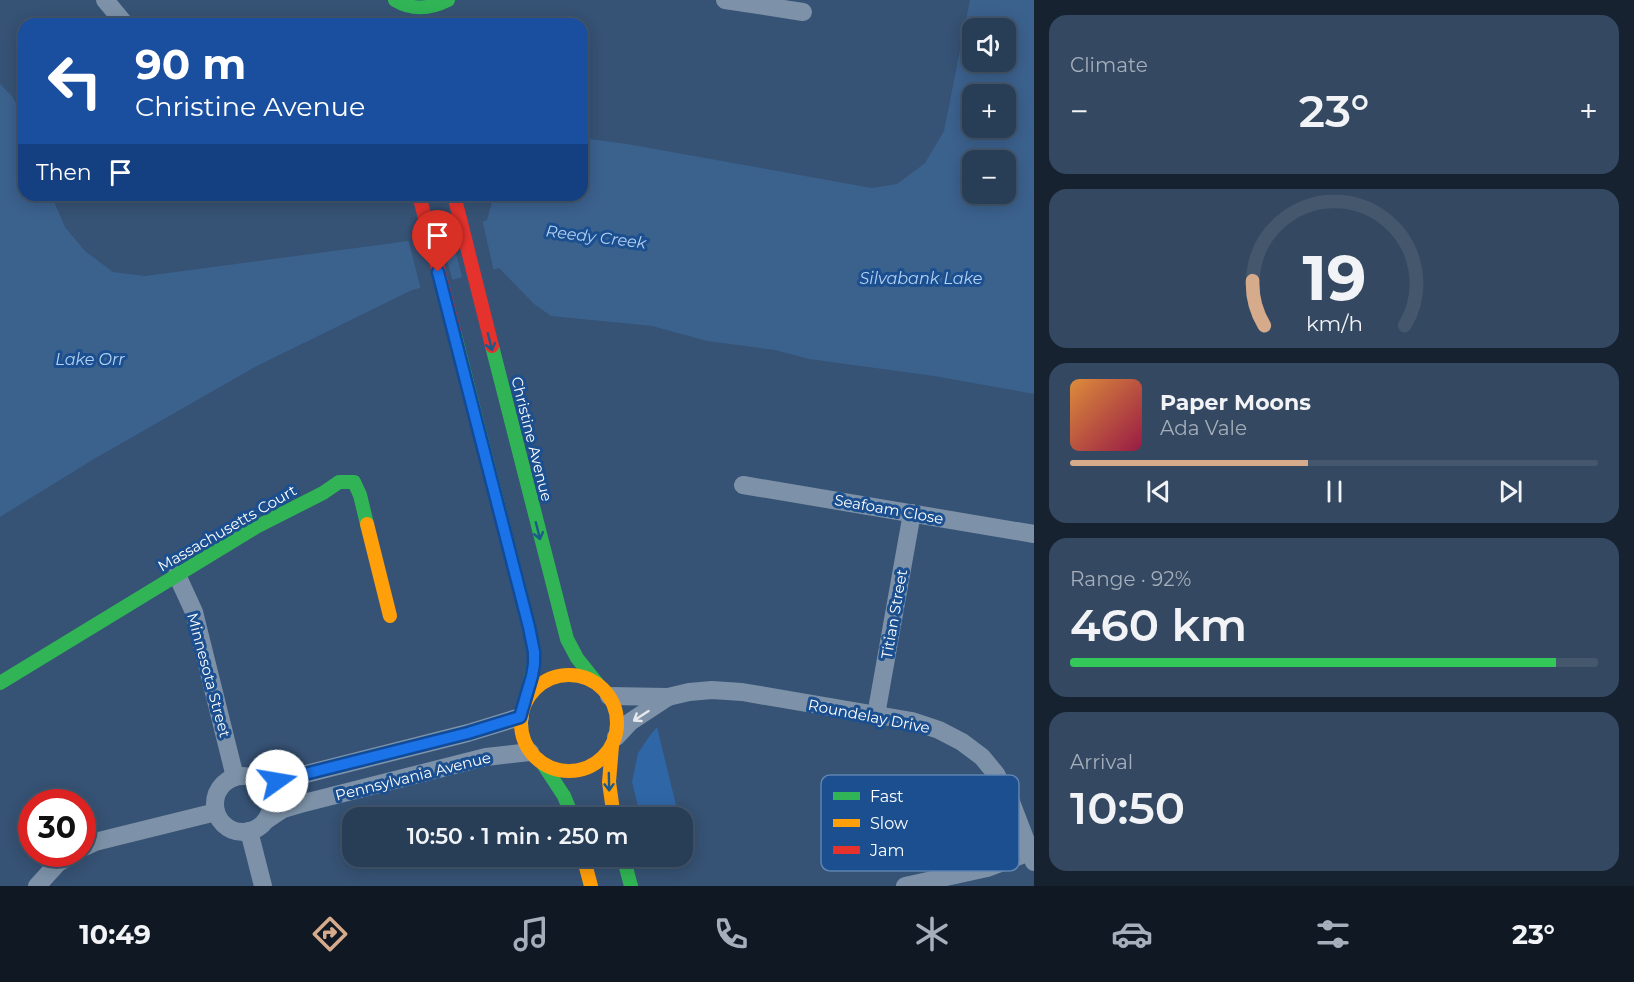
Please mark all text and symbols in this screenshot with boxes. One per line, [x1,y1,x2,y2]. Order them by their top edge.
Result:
map controls [962,18,1016,204]
button: sound [962,18,1016,72]
text: 90 m [135,38,246,90]
icon: left [36,42,114,120]
text: Climate [1070,53,1148,77]
text: 23° [1299,83,1369,138]
button: + [962,84,1016,138]
text: Christine Avenue [135,90,365,123]
text: − [1070,91,1089,131]
text: + [1579,91,1598,131]
button: − [962,150,1016,204]
icon: arrive [104,156,137,189]
text: Then [36,159,92,186]
pin [412,210,463,272]
icon: arrive [421,219,454,252]
water label: Reedy Creek [545,221,649,253]
text: 19 [1302,240,1366,316]
water label: Silvabank Lake [860,269,982,288]
text: km/h [1305,310,1363,336]
one-way arrow [485,332,497,351]
water label: Lake Orr [55,350,125,369]
street label: Christine Avenue [507,375,557,503]
text: Paper Moons [1160,389,1311,416]
text: Ada Vale [1160,416,1247,440]
icon: previous [1142,475,1175,508]
icon: pause [1318,475,1351,508]
icon: next [1494,475,1527,508]
street label: Massachusetts Court [154,481,300,575]
street label: Seafoam Close [833,490,945,528]
one-way arrow [532,521,544,540]
text: Range · 92% [1070,567,1191,591]
street label: Titian Street [877,568,911,660]
text: 460 km [1070,597,1247,652]
street label: Minnesota Street [183,611,235,739]
street label: Roundelay Drive [806,695,932,737]
one-way arrow [632,709,649,722]
street label: Pennsylvania Avenue [333,747,493,805]
position arrow [245,749,309,813]
text: Arrival [1070,750,1133,774]
one-way arrow [603,771,615,791]
legend [821,775,1019,871]
text: 10:50 [1070,780,1185,835]
text: Fast [870,787,904,806]
speed limit sign: 30 [18,789,96,867]
text: Slow [870,814,908,833]
text: 10:50 · 1 min · 250 m [407,823,628,850]
text: Jam [869,841,904,860]
icon: directions [309,913,351,955]
icon: music [510,913,552,955]
icon: phone [710,913,752,955]
icon: climate [911,913,953,955]
icon: car [1111,913,1153,955]
icon: filters [1312,913,1354,955]
text: 10:49 [79,918,151,951]
text: 23° [1512,918,1555,951]

